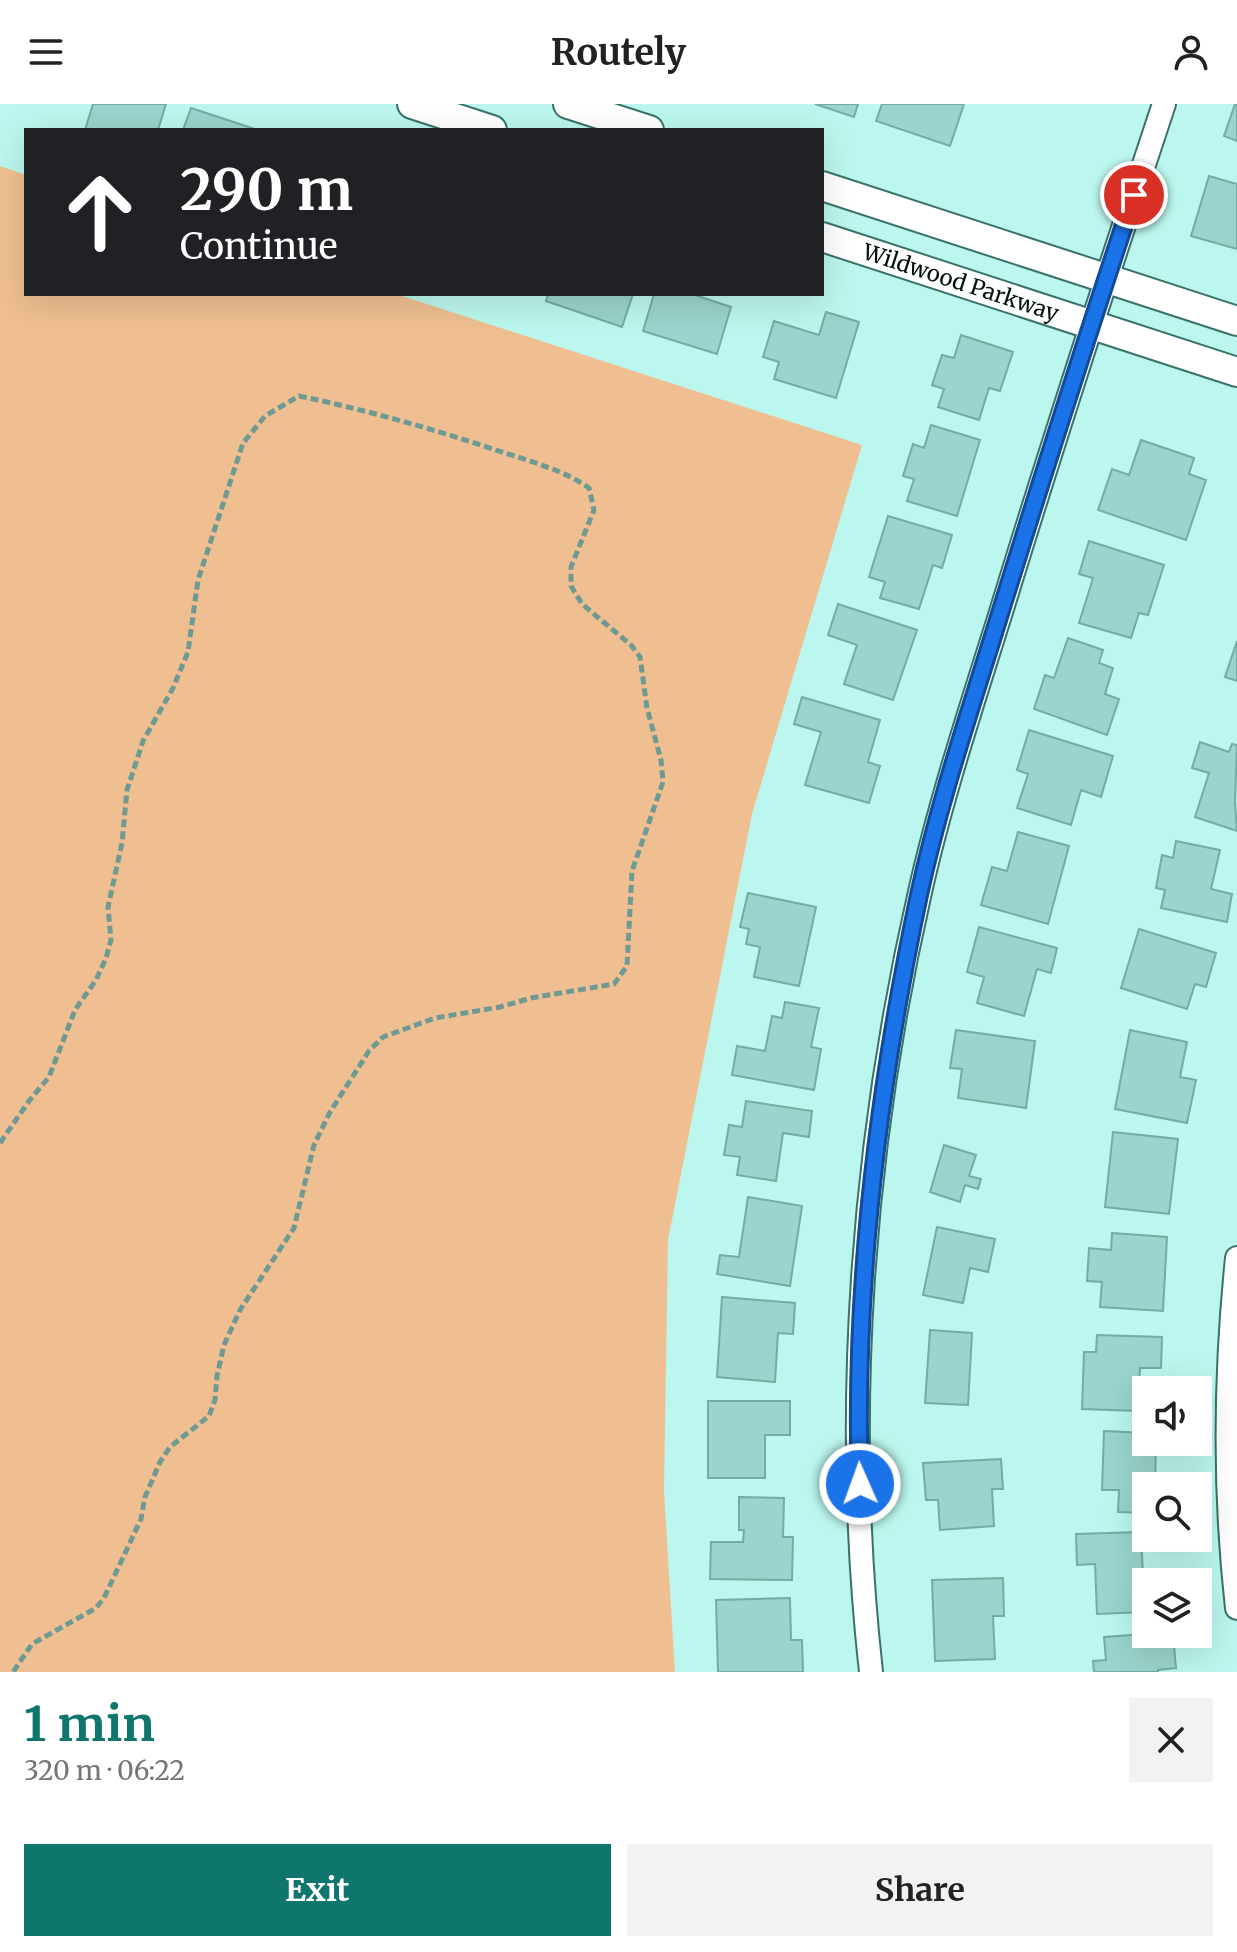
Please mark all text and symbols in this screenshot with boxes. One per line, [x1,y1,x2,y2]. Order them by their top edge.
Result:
icon: menu [24,30,68,74]
text: Routely [551,30,686,75]
icon: person [1169,30,1213,74]
text: 290 m [180,155,353,225]
icon: ahead [48,160,152,264]
pin [1100,161,1168,229]
icon: arrive [1112,173,1156,217]
text: Continue [180,224,338,269]
street label: Wildwood Parkway [858,237,1063,327]
map controls [1132,1376,1212,1648]
button: sound [1132,1376,1212,1456]
position arrow [818,1442,902,1526]
button: search [1132,1472,1212,1552]
button: layers [1132,1568,1212,1648]
text: 1 min [24,1694,155,1754]
button: close [1129,1698,1213,1782]
text: 320 m · 06:22 [24,1754,185,1787]
button: Exit [24,1844,611,1936]
button: Share [627,1844,1213,1936]

